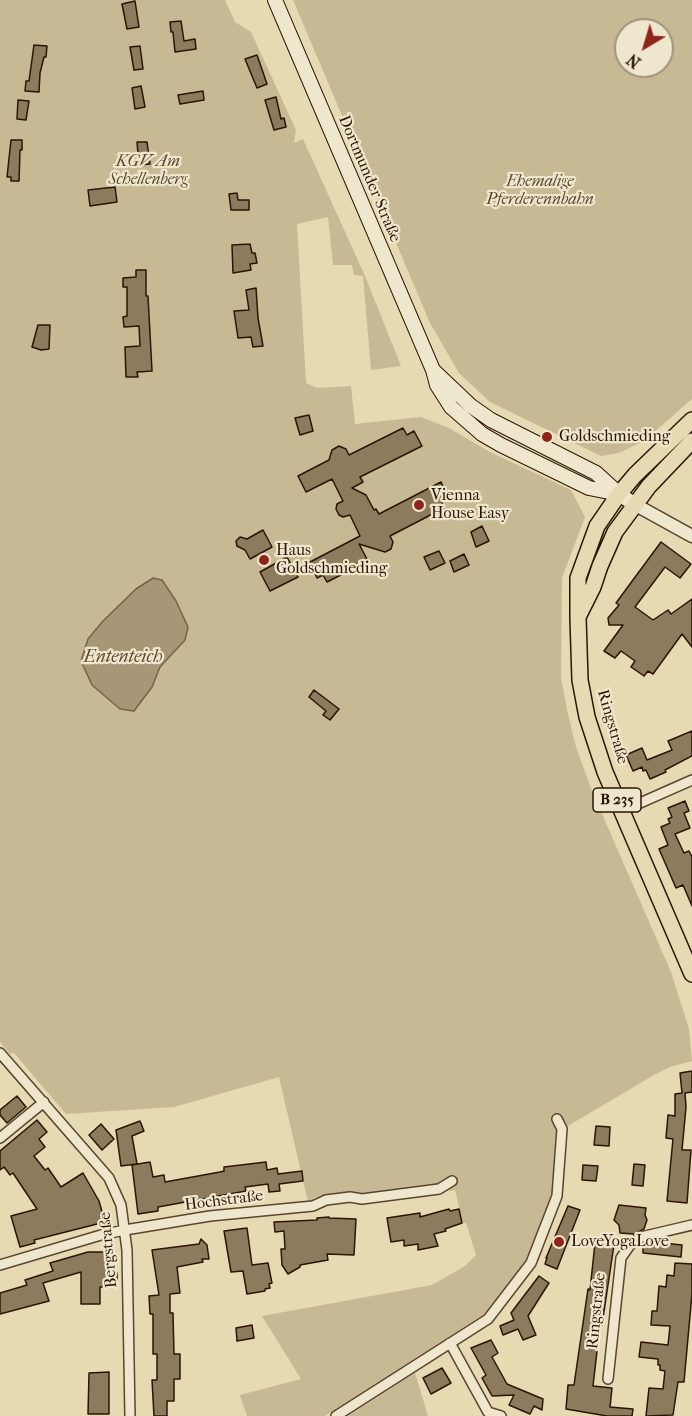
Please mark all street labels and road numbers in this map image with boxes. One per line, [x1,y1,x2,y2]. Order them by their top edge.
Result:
street label: Dortmunder Straße [334,113,404,245]
street label: Ringstraße [592,688,632,766]
road number: B 235 [593,788,641,812]
street label: Hochstraße [184,1187,264,1215]
street label: Bergstraße [96,1211,122,1289]
street label: Ringstraße [583,1272,611,1350]

